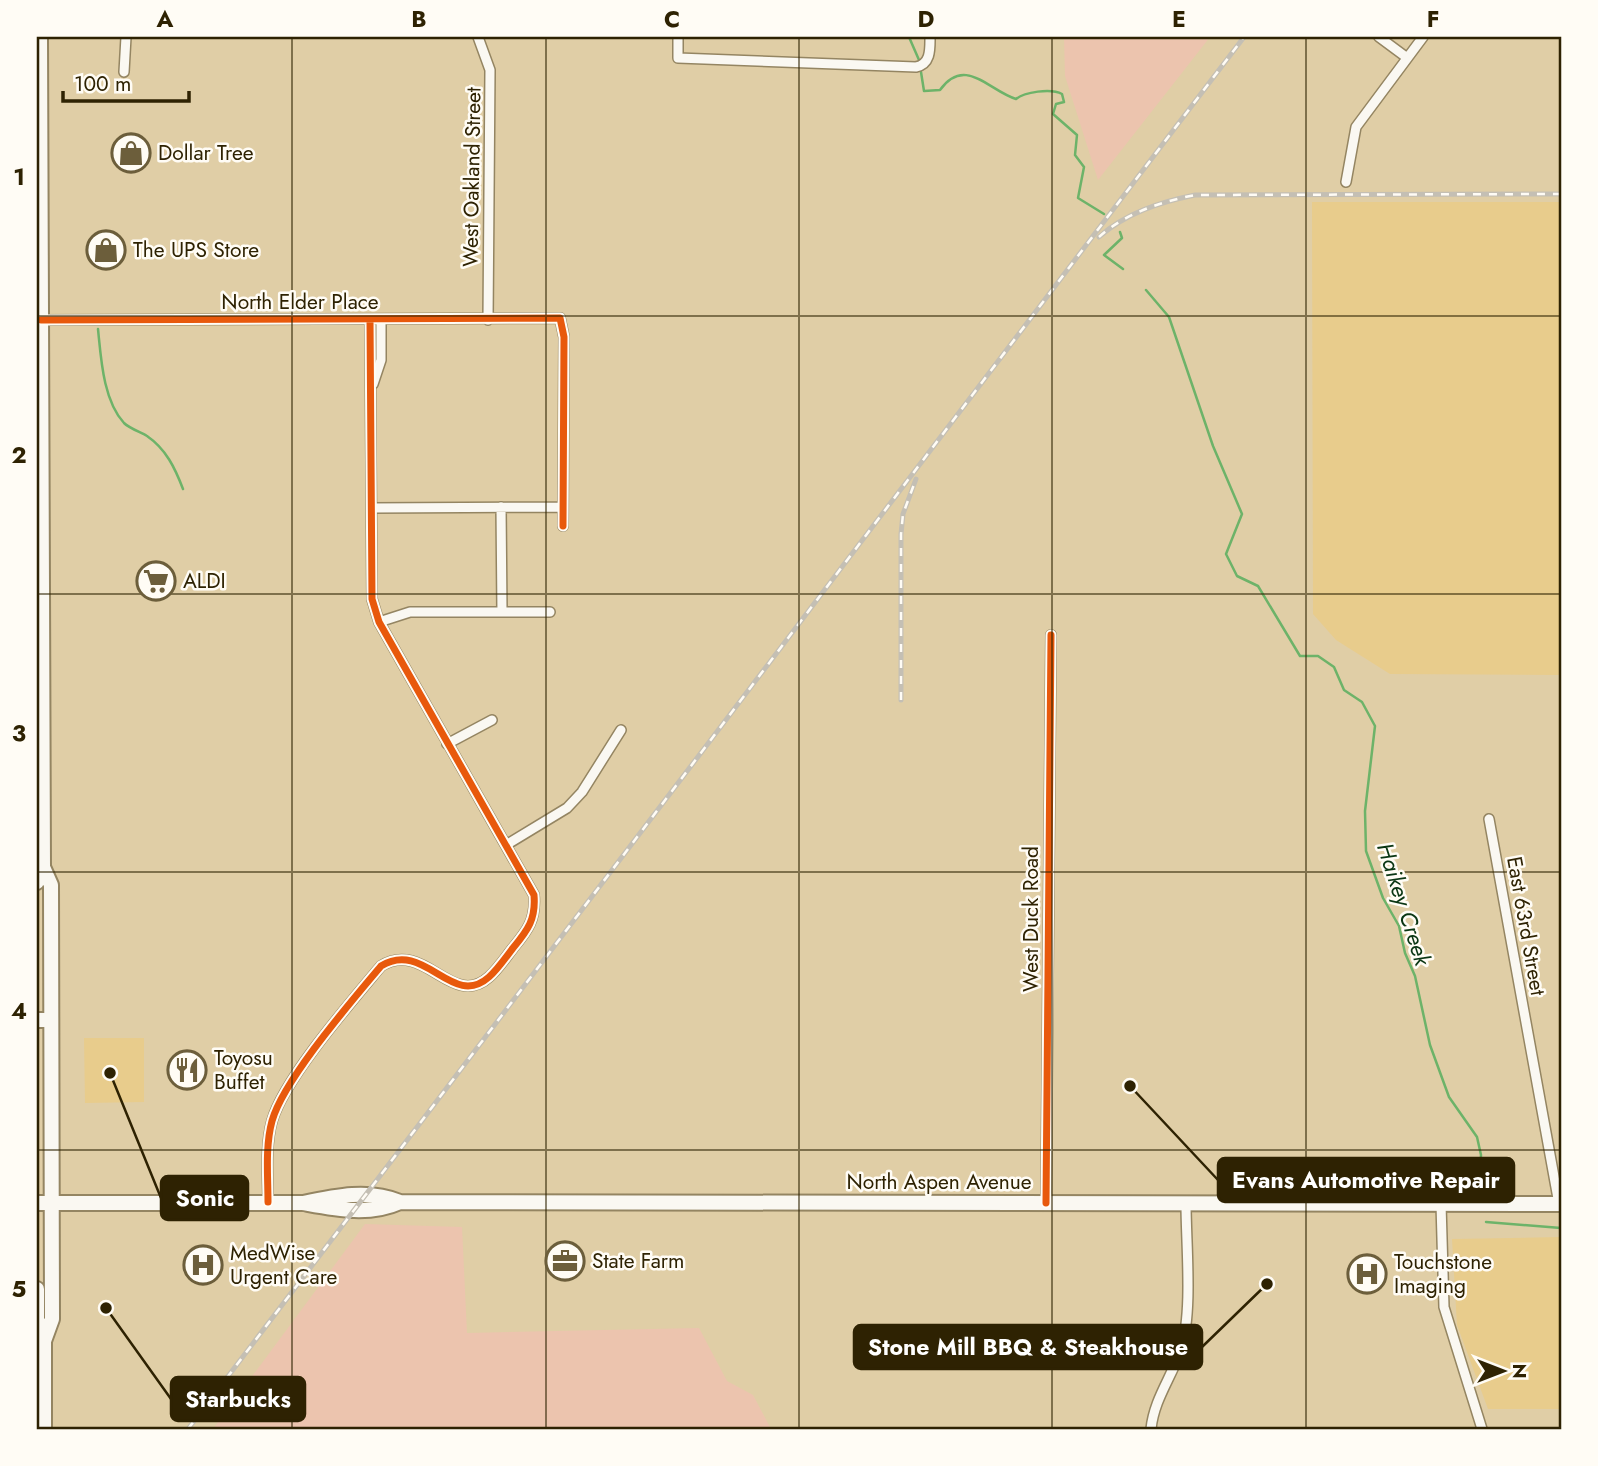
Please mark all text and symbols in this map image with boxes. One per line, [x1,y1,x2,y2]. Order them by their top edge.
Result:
text: A [156,2,174,36]
text: B [411,2,427,36]
text: C [664,2,680,36]
text: D [918,2,935,36]
text: E [1172,2,1186,36]
text: F [1427,2,1439,36]
scale bar [63,60,189,104]
text: 100 m [74,69,131,99]
street label: West Oakland Street [455,87,489,267]
shop icon: Dollar Tree [110,132,152,174]
place label: Dollar Tree [158,138,254,168]
text: 1 [13,160,25,194]
shop icon: The UPS Store [85,229,127,271]
place label: The UPS Store [133,235,259,265]
street label: North Elder Place [221,287,379,317]
text: 2 [11,438,27,472]
supermarket icon: ALDI [135,560,177,602]
place label: ALDI [183,566,226,596]
text: 3 [12,716,26,750]
water label: Haikey Creek [1368,838,1440,971]
street label: West Duck Road [1016,846,1046,992]
street label: East 63rd Street [1499,854,1553,998]
text: 4 [11,994,27,1028]
place label: Toyosu Buffet [214,1043,273,1097]
restaurant icon: Toyosu Buffet [166,1049,208,1091]
callout: Evans Automotive Repair [1218,1158,1514,1202]
text: Evans Automotive Repair [1232,1163,1501,1197]
street label: North Aspen Avenue [846,1167,1032,1197]
callout: Sonic [161,1176,248,1220]
text: Sonic [176,1181,234,1215]
place label: MedWise Urgent Care [230,1238,338,1292]
office icon: State Farm [544,1240,586,1282]
hospital icon: MedWise Urgent Care [182,1244,224,1286]
place label: State Farm [592,1246,684,1276]
place label: Touchstone Imaging [1394,1247,1492,1301]
hospital icon: Touchstone Imaging [1346,1253,1388,1295]
text: 5 [12,1272,26,1306]
callout: Stone Mill BBQ & Steakhouse [854,1325,1202,1369]
text: Stone Mill BBQ & Steakhouse [868,1330,1188,1364]
north arrow [1468,1336,1538,1406]
text: N [1506,1363,1533,1379]
callout: Starbucks [171,1377,305,1421]
text: Starbucks [185,1382,291,1416]

